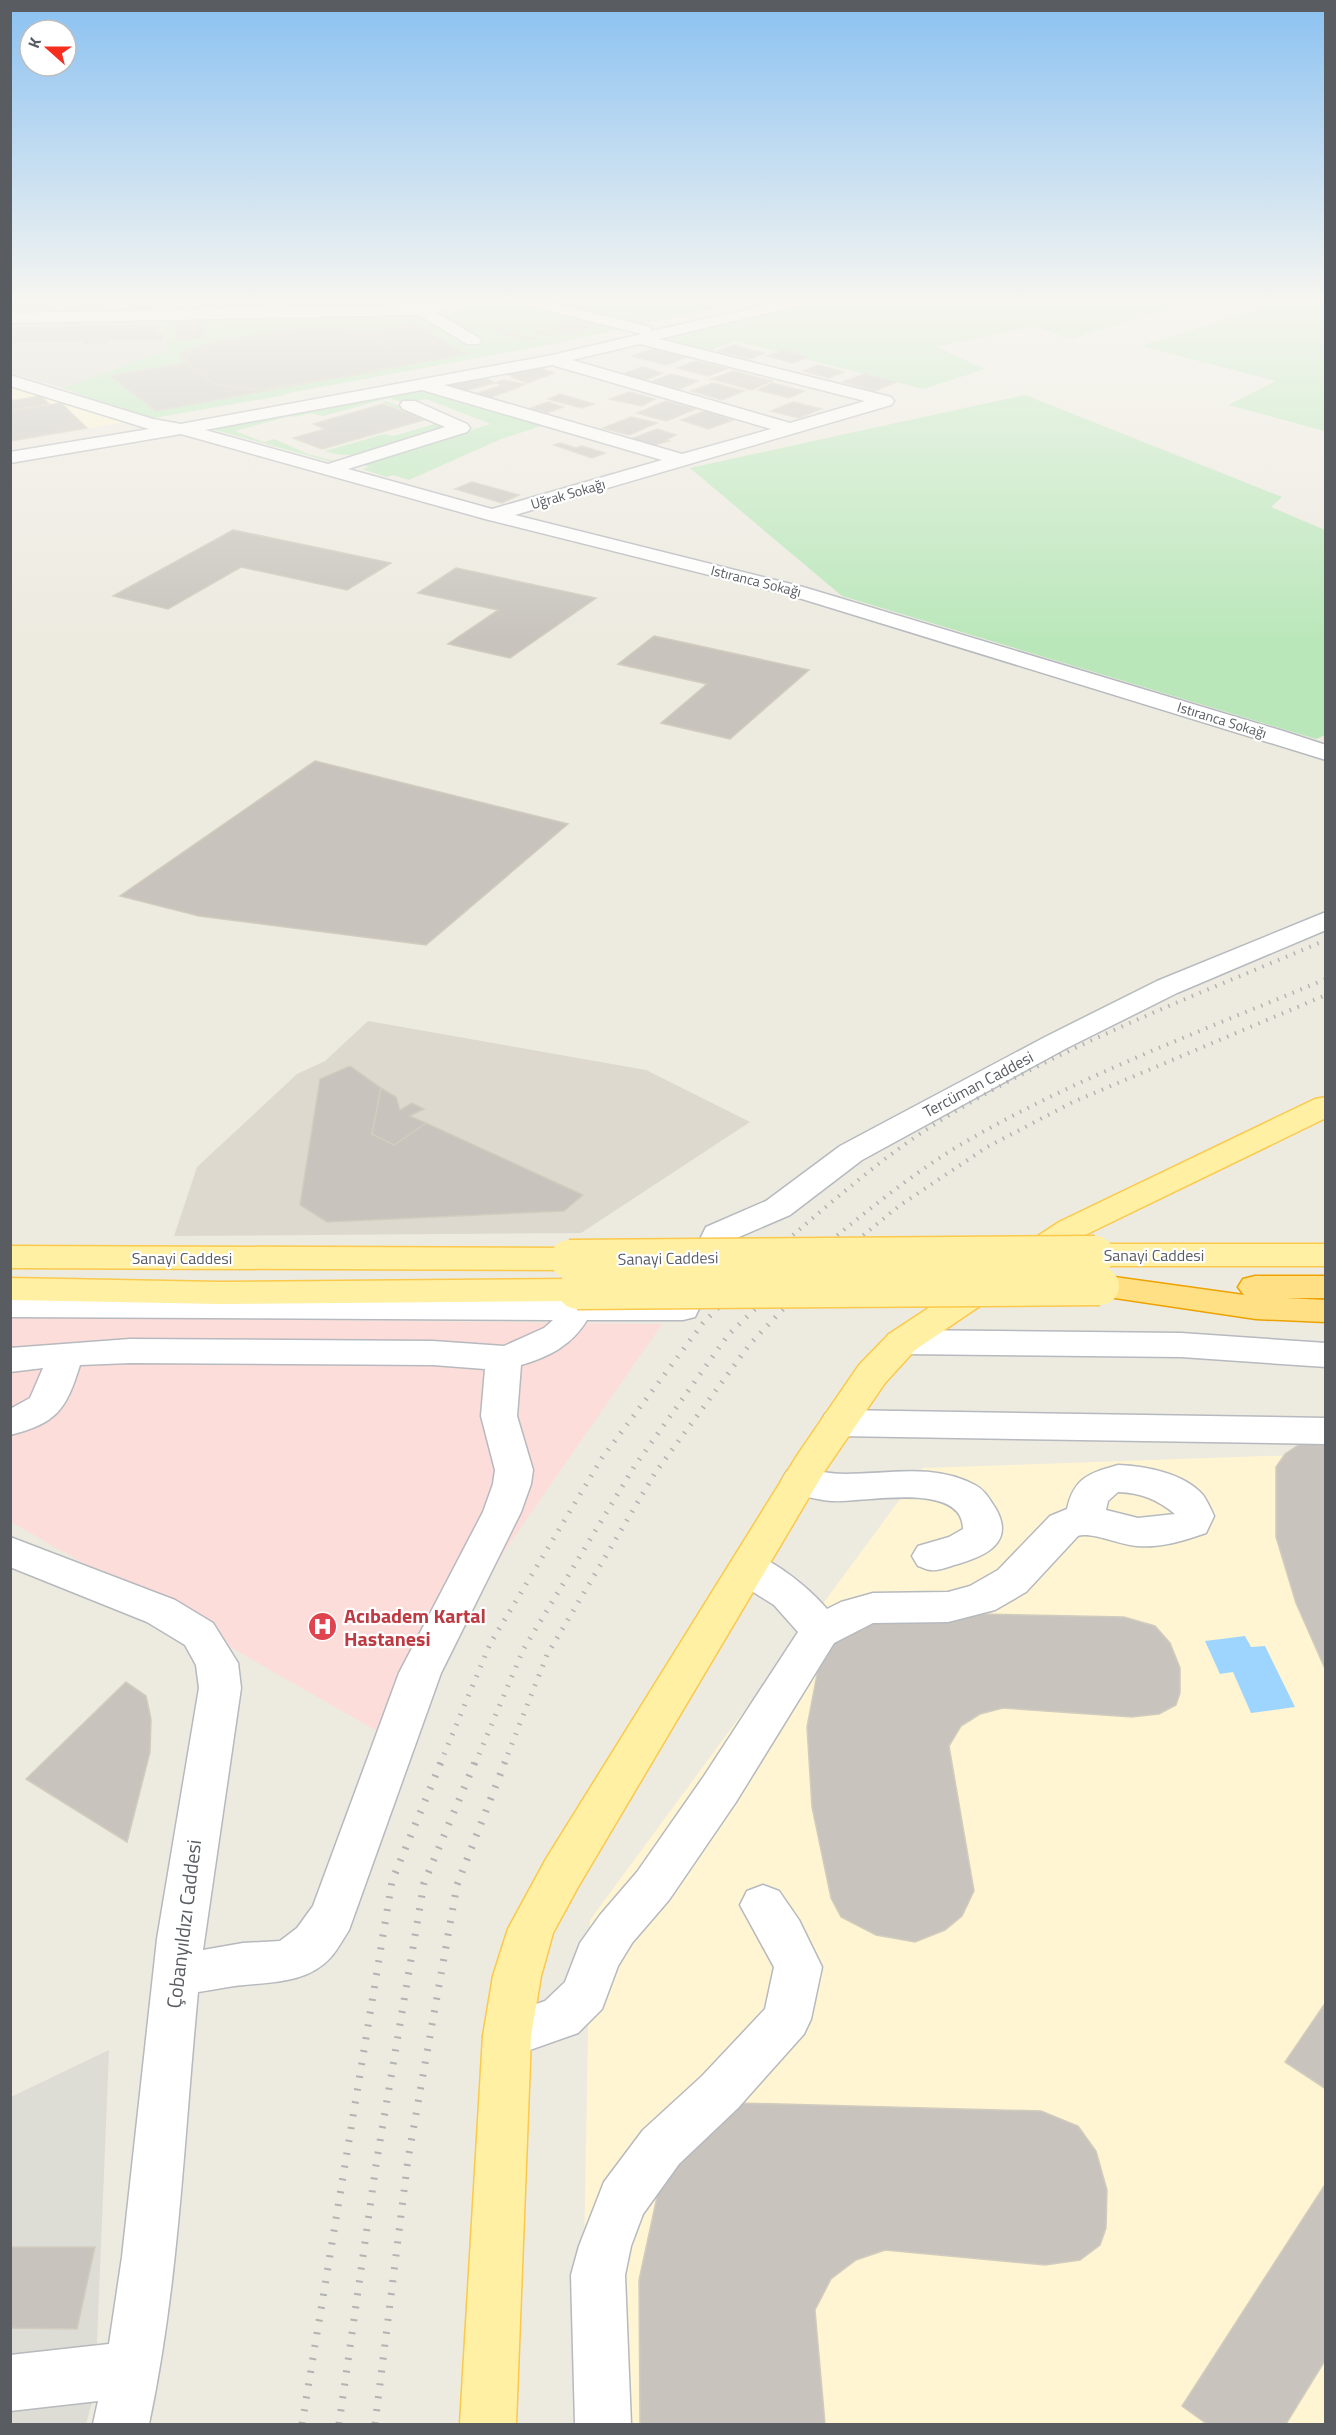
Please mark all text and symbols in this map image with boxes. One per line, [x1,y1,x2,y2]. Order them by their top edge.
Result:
north arrow [18,18,78,78]
text: K [21,33,47,51]
street label: Uğrak Sokağı [528,473,608,514]
street label: Istıranca Sokağı [709,559,804,602]
street label: Istıranca Sokağı [1175,696,1269,743]
street label: Tercüman Caddesi [918,1045,1038,1123]
street label: Sanayi Caddesi [1104,1243,1204,1267]
street label: Sanayi Caddesi [617,1245,719,1271]
street label: Sanayi Caddesi [132,1246,232,1270]
place label: Acıbadem Kartal Hastanesi [344,1600,486,1654]
hospital icon: Acıbadem Kartal Hastanesi [307,1611,339,1643]
street label: Çobanyıldızı Caddesi [158,1838,209,2010]

